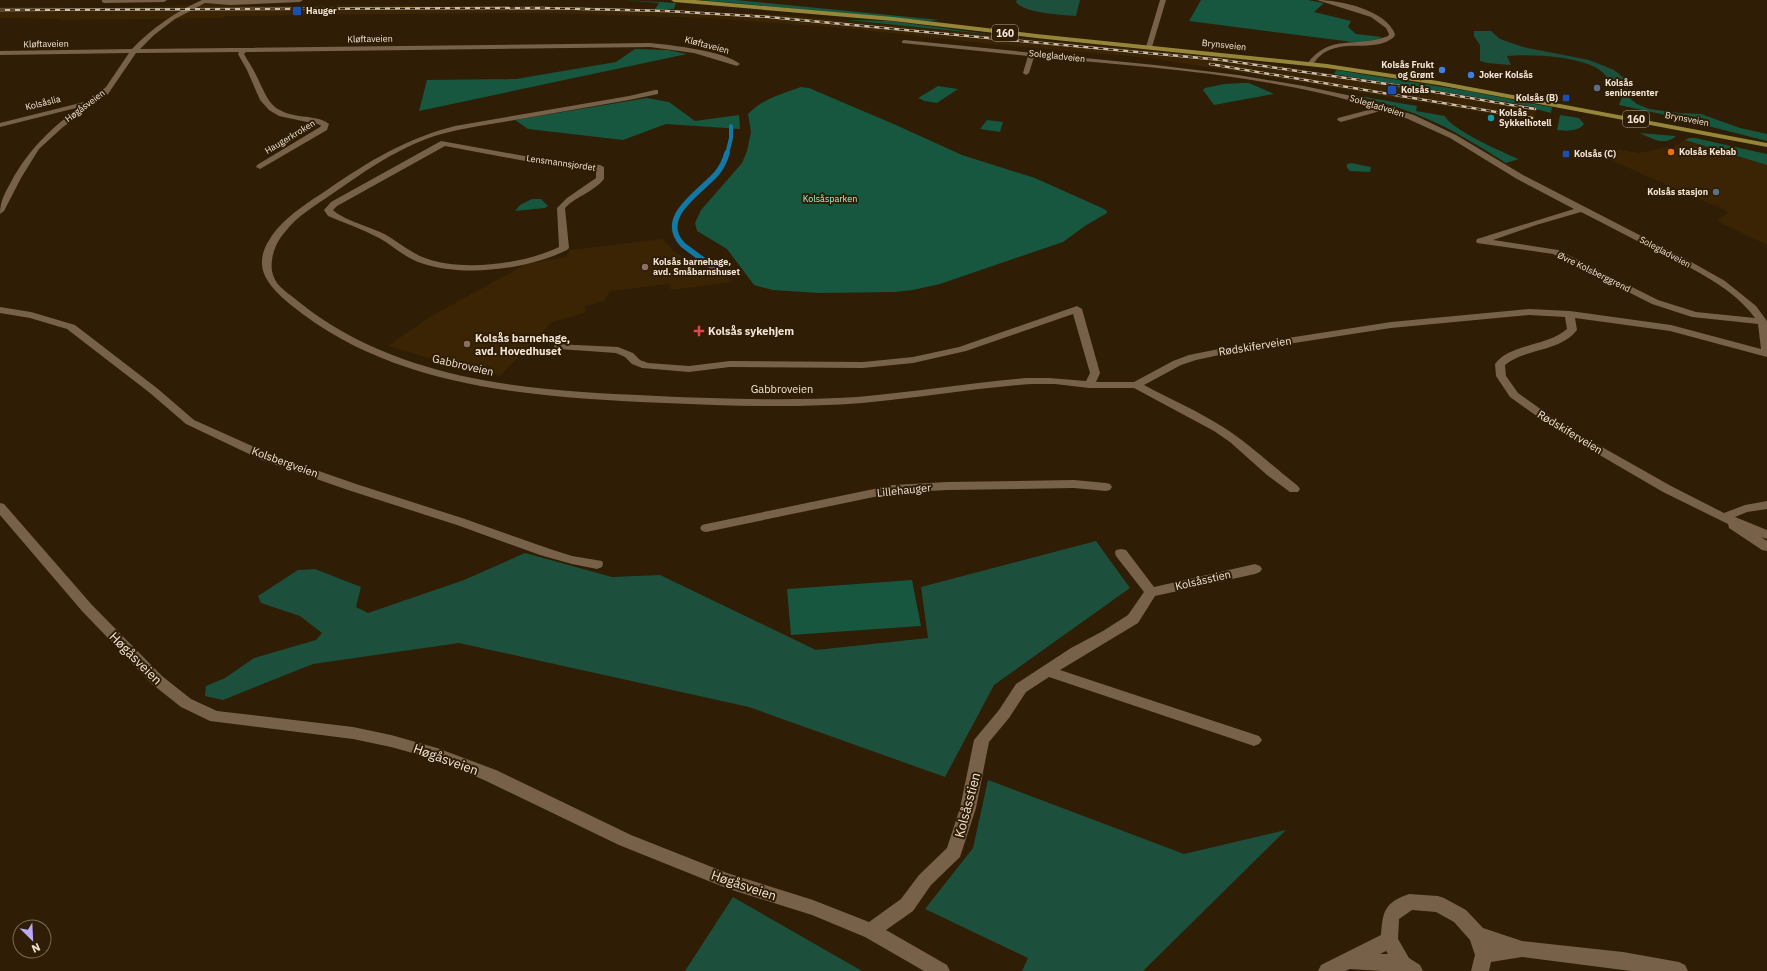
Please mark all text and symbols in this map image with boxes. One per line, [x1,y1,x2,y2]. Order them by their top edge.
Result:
marker: Hauger [291,5,303,17]
place label: Hauger [306,5,337,16]
road number: 160 [992,25,1018,41]
street label: Kløftaveien [347,33,393,44]
street label: Kløftaveien [684,33,731,56]
street label: Brynsveien [1201,37,1247,52]
street label: Kløftaveien [23,38,69,49]
street label: Solegladveien [1028,47,1086,64]
place label: Kolsås Frukt og Grønt [1381,59,1435,80]
marker: Kolsås Frukt og Grønt [1437,65,1447,75]
place label: Joker Kolsås [1479,69,1533,80]
marker: Joker Kolsås [1466,70,1476,80]
place label: Kolsås seniorsenter [1605,77,1659,98]
marker: Kolsås seniorsenter [1592,83,1602,93]
marker: Kolsås [1386,84,1398,96]
place label: Kolsås [1401,84,1429,95]
street label: Høgåsveien [63,87,107,124]
street label: Solegladveien [1349,92,1406,119]
place label: Kolsås (B) [1516,92,1558,103]
street label: Kolsåslia [24,93,62,112]
marker: Kolsås (B) [1561,93,1571,103]
place label: Kolsås Sykkelhotell [1499,107,1552,128]
street label: Brynsveien [1664,109,1710,128]
road number: 160 [1623,111,1649,127]
marker: Kolsås Sykkelhotell [1486,113,1496,123]
street label: Haugerkroken [263,117,317,156]
place label: Kolsås Kebab [1679,146,1737,157]
marker: Kolsås Kebab [1666,147,1676,157]
place label: Kolsås (C) [1574,148,1616,159]
marker: Kolsås (C) [1561,149,1571,159]
street label: Lensmannsjordet [526,152,596,173]
place label: Kolsås stasjon [1647,186,1708,197]
marker: Kolsås stasjon [1711,187,1721,197]
park label: Kolsåsparken [803,193,857,204]
street label: Solegladveien [1638,233,1693,270]
street label: Øvre Kolsberggrend [1556,249,1632,294]
place label: Kolsås barnehage, avd. Småbarnshuset [653,256,740,277]
marker: Kolsås barnehage, avd. Småbarnshuset [640,262,650,272]
place label: Kolsås sykehjem [708,324,794,338]
marker: Kolsås sykehjem [693,325,705,337]
place label: Kolsås barnehage, avd. Hovedhuset [475,331,570,358]
street label: Rødskiferveien [1218,333,1292,359]
marker: Kolsås barnehage, avd. Hovedhuset [462,339,472,349]
street label: Gabbroveien [431,351,495,379]
street label: Gabbroveien [751,382,813,396]
street label: Rødskiferveien [1535,407,1605,457]
street label: Kolsbergveien [250,444,320,480]
street label: Lillehauger [876,480,932,500]
street label: Kolsåsstien [1174,567,1232,593]
street label: Høgåsveien [106,628,166,688]
street label: Høgåsveien [411,740,481,779]
street label: Kolsåsstien [951,771,984,840]
street label: Høgåsveien [709,866,779,905]
north arrow [12,919,52,959]
text: N [30,940,43,956]

